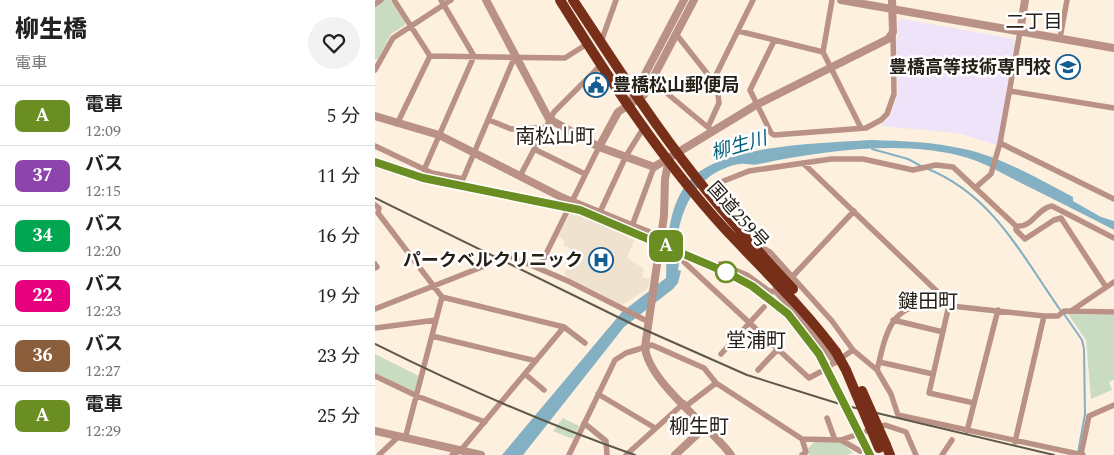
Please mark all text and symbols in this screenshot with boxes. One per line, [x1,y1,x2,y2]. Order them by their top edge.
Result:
district label: 二丁目 [1005,8,1063,37]
text: 柳生橋 [15,12,87,48]
button: heart [308,17,360,69]
text: 電車 [15,51,47,75]
place label: 豊橋高等技術専門校 [889,54,1051,81]
school or university icon: 豊橋高等技術専門校 [1055,54,1081,80]
public building icon: 豊橋松山郵便局 [583,72,609,98]
place label: 豊橋松山郵便局 [613,72,739,99]
text: 電車 [85,90,123,119]
text: A [36,102,49,129]
text: 5 分 [327,102,360,131]
text: 12:09 [85,119,121,143]
district label: 南松山町 [515,122,595,152]
water label: 柳生川 [708,124,772,168]
text: バス [85,150,123,179]
text: 37 [32,162,53,189]
text: 11 分 [317,162,360,191]
street label: 国道259号 [701,176,775,254]
text: 12:15 [85,179,121,203]
text: バス [85,210,123,239]
text: 34 [32,222,53,249]
text: 16 分 [317,222,360,251]
line badge: A [650,230,682,262]
text: A [659,232,673,259]
text: 12:20 [85,239,121,263]
place label: パークベルクリニック [403,247,583,274]
hospital icon: パークベルクリニック [588,247,614,273]
unlabelled marker [715,261,737,283]
text: バス [85,270,123,299]
text: 22 [32,282,53,309]
text: 19 分 [317,282,360,311]
district label: 鍵田町 [898,287,958,317]
text: 12:23 [85,299,121,323]
district label: 堂浦町 [726,326,786,356]
text: バス [85,330,123,359]
text: 36 [32,342,53,369]
text: 23 分 [317,342,360,371]
text: 12:27 [85,359,121,383]
text: 電車 [85,390,123,419]
text: A [36,402,49,429]
text: 25 分 [317,402,360,431]
district label: 柳生町 [669,412,729,442]
text: 12:29 [85,419,121,443]

